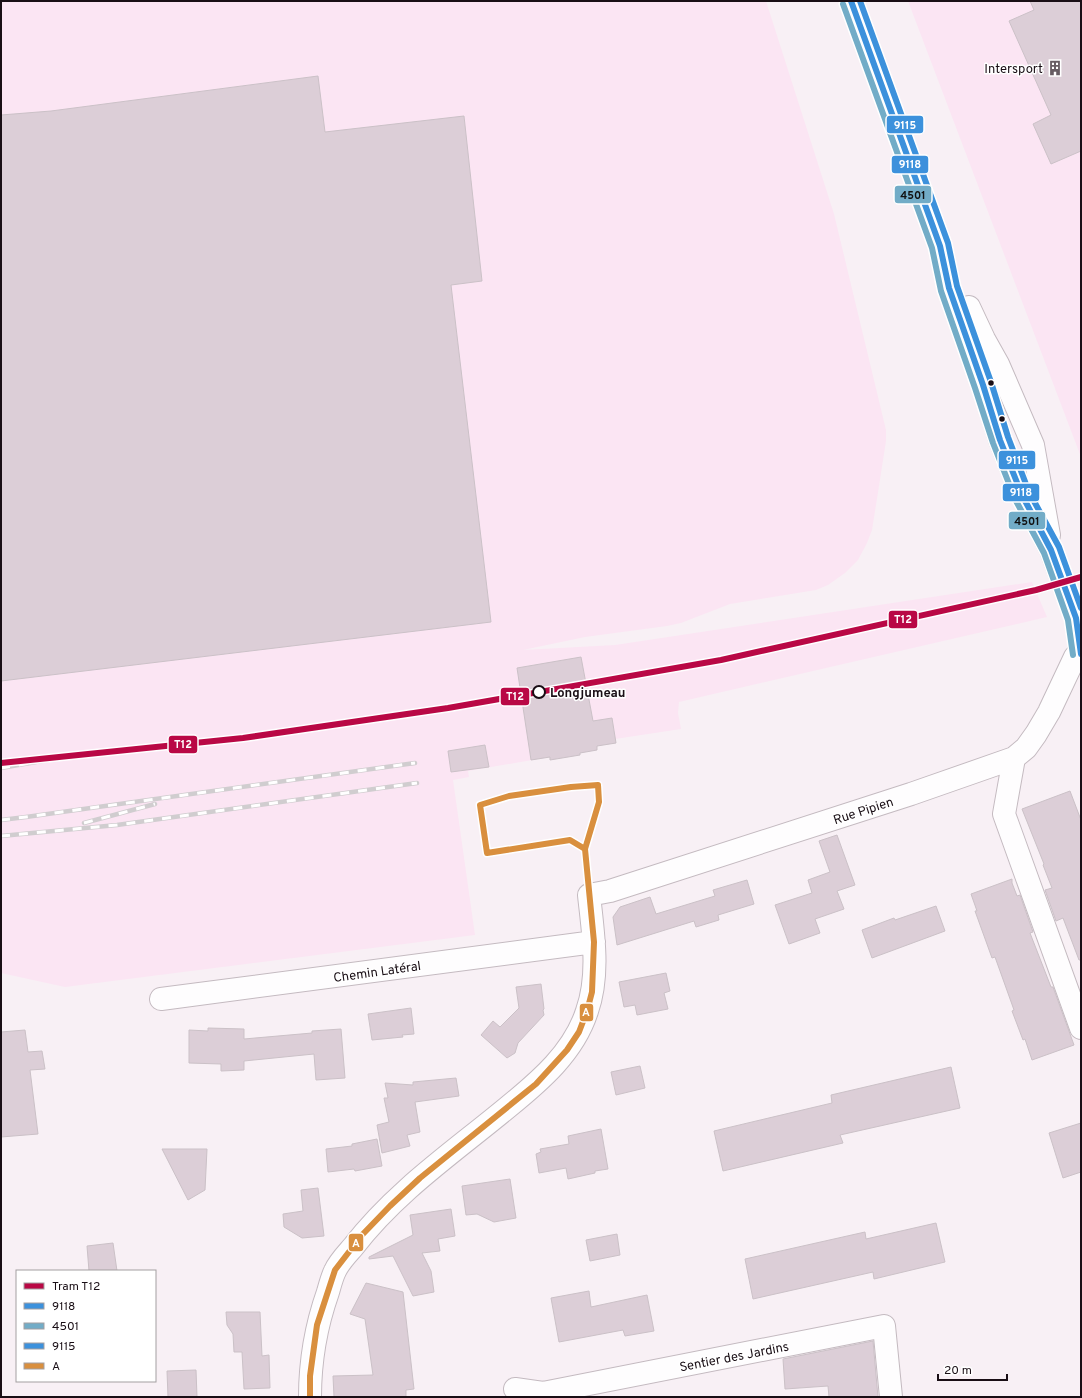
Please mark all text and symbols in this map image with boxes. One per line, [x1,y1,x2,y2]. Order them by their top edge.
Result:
building icon: Intersport [1046,59,1064,77]
place label: Intersport [984,62,1043,78]
line badge: 9115 [886,115,924,134]
text: 9115 [894,119,916,133]
line badge: 9118 [891,155,929,174]
text: 9118 [899,158,921,172]
line badge: 4501 [894,185,932,204]
text: 4501 [900,189,926,203]
unlabelled marker [986,378,996,388]
unlabelled marker [997,414,1007,424]
line badge: 9115 [998,450,1036,470]
text: 9115 [1006,454,1028,468]
line badge: 9118 [1002,483,1040,502]
text: 9118 [1010,486,1032,500]
line badge: 4501 [1008,511,1046,530]
text: 4501 [1014,515,1040,529]
line badge: T12 [888,610,918,629]
text: T12 [894,613,912,627]
marker: Longjumeau [532,685,546,699]
place label: Longjumeau [550,686,626,702]
line badge: T12 [500,687,530,706]
text: T12 [506,690,524,704]
line badge: T12 [168,735,198,754]
text: T12 [174,738,192,752]
street label: Rue Pipien [831,795,896,829]
street label: Chemin Latéral [332,959,422,987]
line badge: A [579,1003,594,1022]
text: A [582,1006,590,1020]
line badge: A [348,1233,364,1252]
text: A [352,1237,360,1251]
legend [16,1270,156,1382]
text: Tram T12 [52,1279,100,1295]
text: 9118 [52,1299,75,1315]
text: 4501 [52,1319,79,1335]
text: 9115 [52,1339,76,1355]
street label: Sentier des Jardins [678,1340,790,1376]
scale bar [938,1356,1007,1382]
text: A [52,1359,60,1375]
text: 20 m [944,1363,972,1379]

